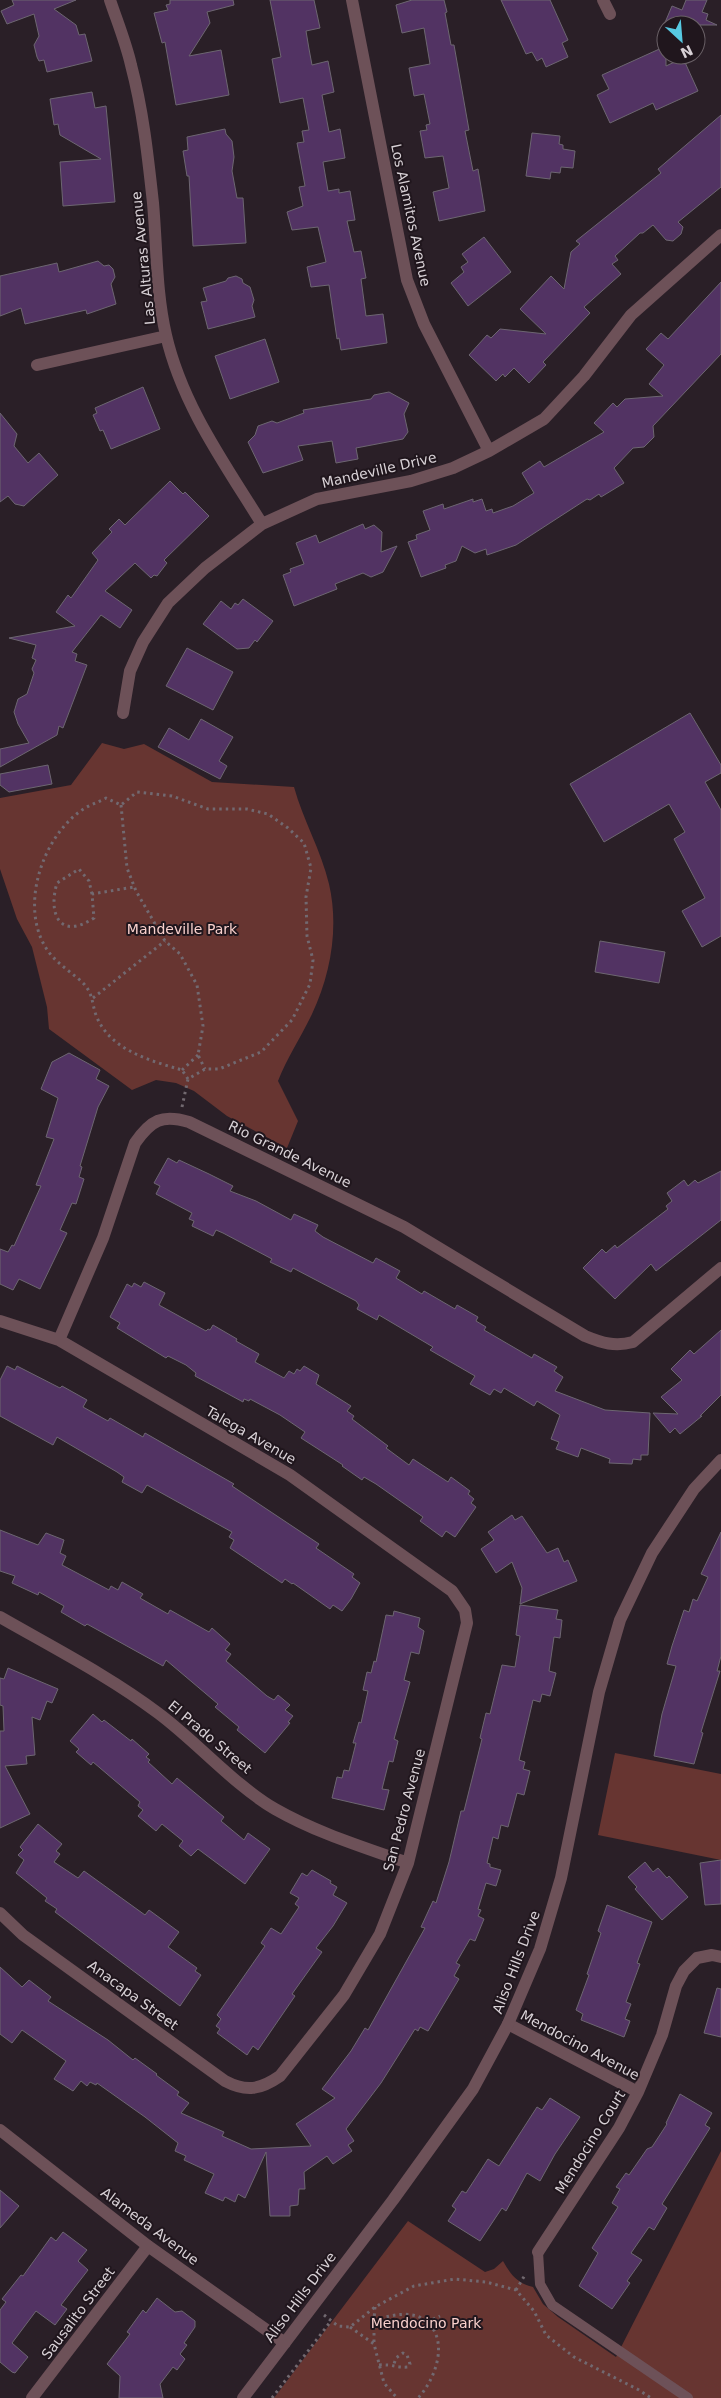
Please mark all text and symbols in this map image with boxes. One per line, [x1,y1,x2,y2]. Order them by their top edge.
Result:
north arrow [656,15,706,65]
text: N [678,42,695,61]
street label: Los Alamitos Avenue [388,142,434,288]
street label: Las Alturas Avenue [128,191,158,325]
street label: Mandeville Drive [320,449,438,491]
park label: Mandeville Park [127,921,238,937]
street label: Rio Grande Avenue [226,1117,354,1191]
street label: Talega Avenue [202,1402,299,1467]
street label: El Prado Street [165,1697,255,1777]
street label: San Pedro Avenue [380,1747,428,1873]
street label: Aliso Hills Drive [489,1908,543,2016]
street label: Anacapa Street [85,1957,182,2033]
street label: Mendocino Avenue [518,2007,642,2083]
street label: Mendocino Court [552,2087,629,2197]
street label: Alameda Avenue [98,2184,202,2268]
street label: Aliso Hills Drive [261,2249,339,2345]
street label: Sausalito Street [38,2263,118,2362]
park label: Mendocino Park [371,2315,482,2331]

